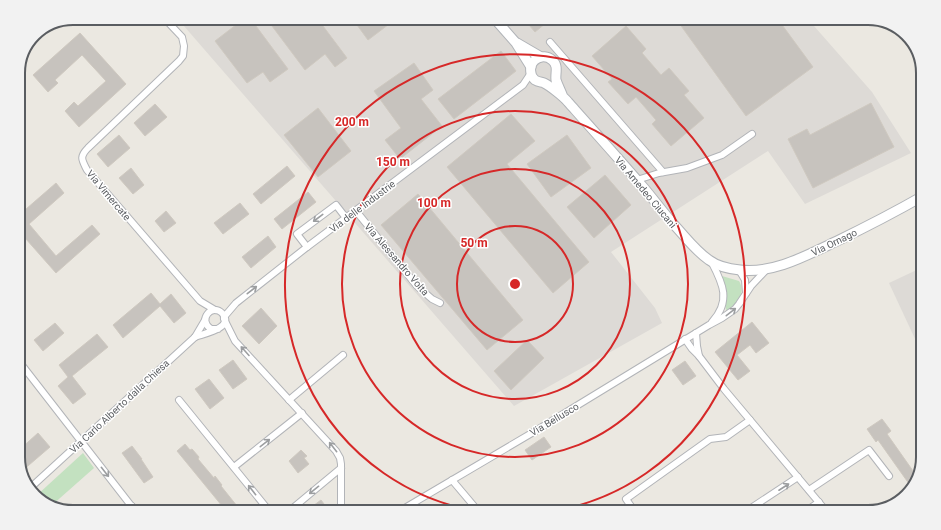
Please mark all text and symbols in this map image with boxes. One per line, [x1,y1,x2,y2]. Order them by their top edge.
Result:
text: 200 m [335,115,369,129]
street label: Via Amedeo Ciucani [613,154,679,230]
text: 150 m [376,155,410,169]
street label: Via Vimercate [84,168,133,223]
street label: Via delle Industrie [327,178,397,235]
text: 100 m [417,196,451,210]
one-way arrow [313,214,324,222]
street label: Via Alessandro Volta [362,221,431,298]
street label: Via Ornago [810,227,859,258]
text: 50 m [460,236,488,250]
centre of rings [508,277,522,291]
one-way arrow [247,286,258,295]
one-way arrow [725,308,736,316]
one-way arrow [241,347,250,357]
street label: Via Carlo Alberto dalla Chiesa [67,357,171,455]
street label: Via Bellusco [528,400,581,438]
one-way arrow [259,438,270,447]
one-way arrow [329,442,337,453]
one-way arrow [101,466,109,477]
one-way arrow [778,483,789,491]
one-way arrow [248,484,256,495]
one-way arrow [309,486,320,495]

